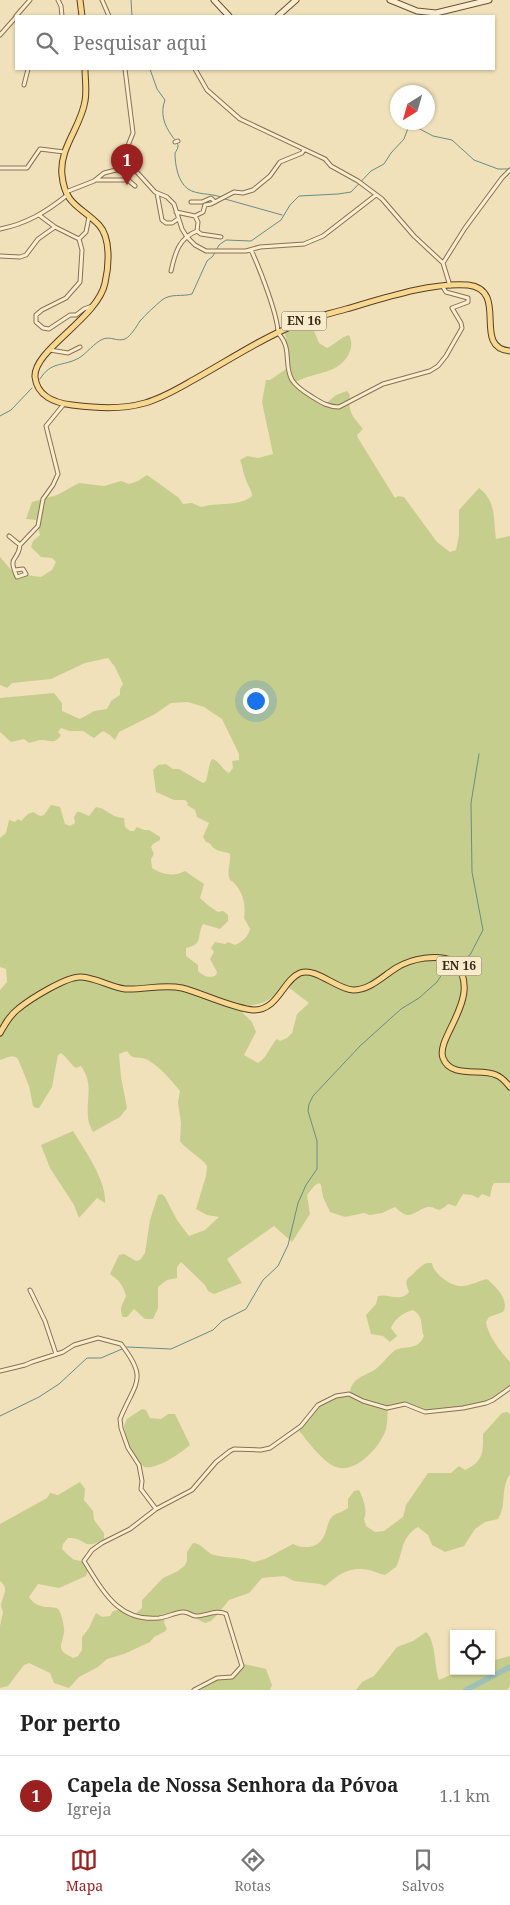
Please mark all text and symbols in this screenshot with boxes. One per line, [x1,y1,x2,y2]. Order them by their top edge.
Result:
search box [15,15,495,70]
icon: search [33,29,61,57]
text: Pesquisar aqui [73,30,207,56]
north arrow [390,85,435,130]
pin: 1 [111,144,143,185]
road number: EN 16 [282,312,326,331]
your location [243,688,269,714]
road number: EN 16 [436,956,482,976]
map controls [450,1630,495,1675]
button: locate [450,1630,495,1675]
text: Por perto [20,1709,121,1737]
text: Capela de Nossa Senhora da Póvoa [67,1772,398,1798]
text: 1 [31,1785,41,1807]
text: 1.1 km [439,1785,490,1807]
text: Igreja [67,1798,111,1820]
tab: Mapa [66,1846,103,1895]
tab: Rotas [234,1846,271,1895]
tab: Salvos [402,1846,444,1895]

